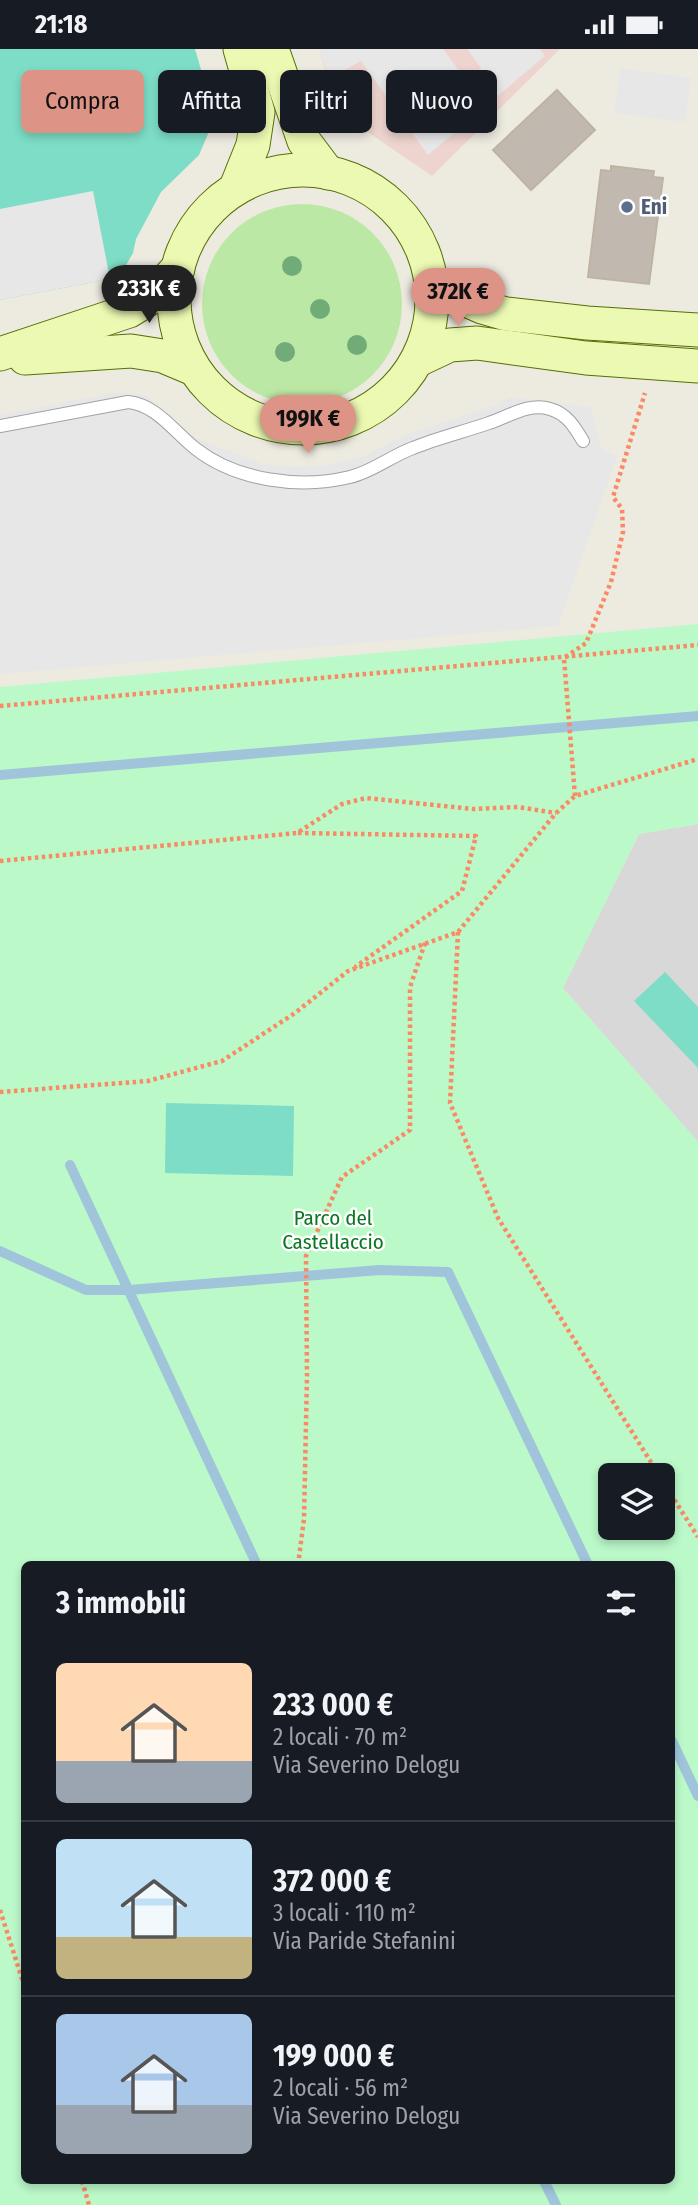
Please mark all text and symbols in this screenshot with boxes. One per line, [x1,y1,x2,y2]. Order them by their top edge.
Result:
text: 21:18 [35,9,87,40]
chip: Compra [21,70,144,133]
chip: Affitta [158,70,266,133]
chip: Filtri [280,70,372,133]
chip: Nuovo [386,70,497,133]
place label: Eni [641,194,667,220]
marker: Eni [619,199,635,215]
pin: 233K € [92,265,206,325]
pin: 372K € [401,268,515,328]
text: 233K € [118,274,180,302]
text: 372K € [427,277,489,305]
pin: 199K € [251,395,365,455]
text: 199K € [276,404,340,432]
park label: Parco del Castellaccio [282,1205,384,1255]
map controls [598,1463,675,1540]
button: layers [598,1463,675,1540]
icon: filters [602,1584,640,1622]
text: 3 immobili [56,1585,186,1621]
text: 233 000 € [273,1687,393,1723]
icon: home [112,1691,196,1775]
text: 2 locali · 70 m² [273,1723,407,1751]
text: Via Severino Delogu [273,1751,460,1779]
text: 372 000 € [273,1863,391,1899]
icon: home [112,1867,196,1951]
text: 3 locali · 110 m² [273,1899,416,1927]
text: Via Paride Stefanini [273,1927,456,1955]
text: 199 000 € [273,2038,394,2074]
icon: home [112,2042,196,2126]
text: 2 locali · 56 m² [273,2074,408,2102]
text: Via Severino Delogu [273,2102,460,2130]

